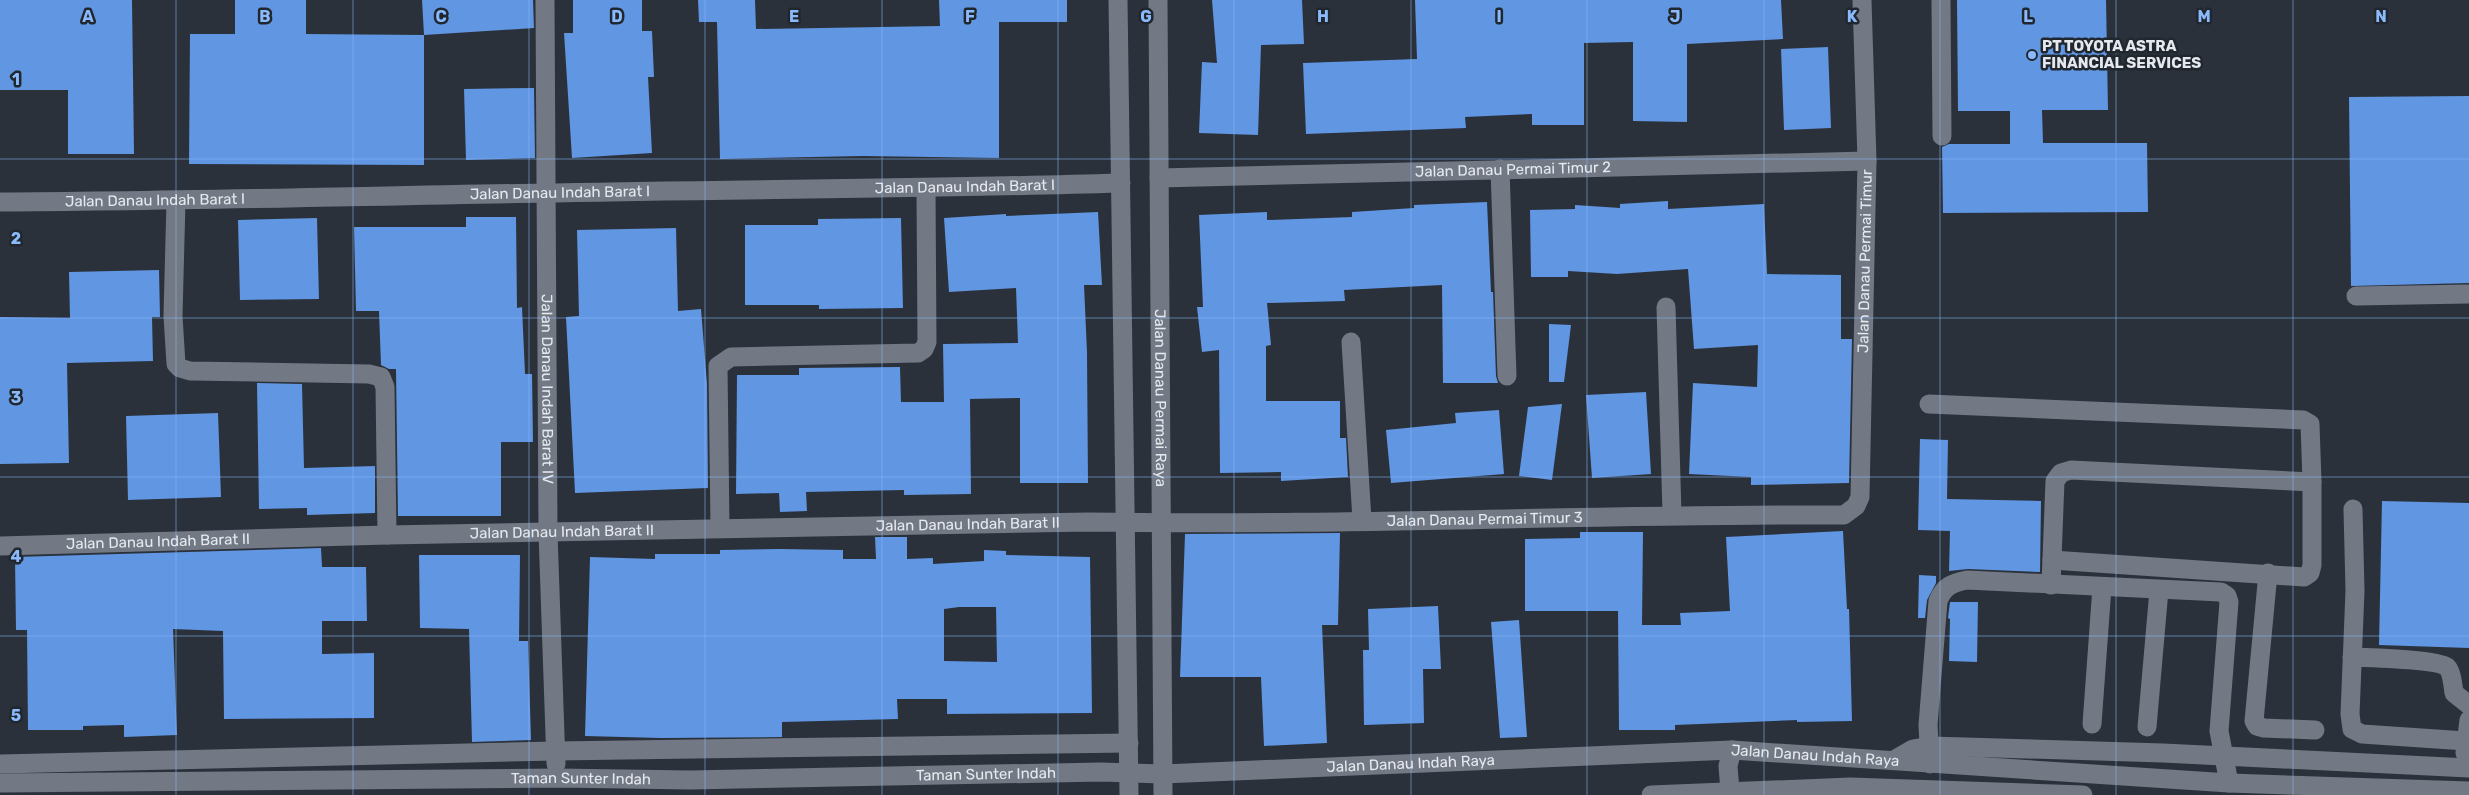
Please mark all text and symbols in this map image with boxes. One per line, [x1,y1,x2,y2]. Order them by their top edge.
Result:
text: A [82,7,94,26]
text: B [259,7,271,26]
text: C [435,7,447,26]
text: D [611,7,623,26]
text: E [789,7,799,26]
text: F [965,7,975,26]
text: G [1140,7,1152,26]
text: H [1317,7,1329,26]
text: I [1496,7,1502,26]
text: J [1670,7,1680,26]
text: K [1847,7,1858,26]
text: L [2023,7,2033,26]
text: M [2197,7,2211,26]
text: N [2375,7,2387,26]
place label: PT TOYOTA ASTRA FINANCIAL SERVICES [2042,37,2201,72]
marker: PT TOYOTA ASTRA FINANCIAL SERVICES [2026,49,2038,61]
text: 1 [12,70,20,89]
street label: Jalan Danau Permai Timur 2 [1415,158,1611,181]
street label: Jalan Danau Permai Timur [1854,169,1876,353]
street label: Jalan Danau Indah Barat I [875,176,1055,197]
street label: Jalan Danau Indah Barat I [470,182,650,203]
street label: Jalan Danau Indah Barat I [65,190,245,210]
text: 2 [11,229,21,248]
street label: Jalan Danau Indah Barat IV [538,294,557,484]
street label: Jalan Danau Permai Raya [1151,309,1170,487]
text: 3 [11,388,21,407]
street label: Jalan Danau Permai Timur 3 [1386,508,1583,530]
street label: Jalan Danau Indah Barat II [875,514,1060,535]
street label: Jalan Danau Indah Barat II [470,521,654,542]
street label: Jalan Danau Indah Barat II [66,530,250,553]
text: 4 [11,547,22,566]
text: 5 [11,706,21,725]
street label: Jalan Danau Indah Raya [1730,741,1900,770]
street label: Jalan Danau Indah Raya [1326,751,1495,776]
street label: Taman Sunter Indah [916,764,1056,785]
street label: Taman Sunter Indah [511,769,651,788]

